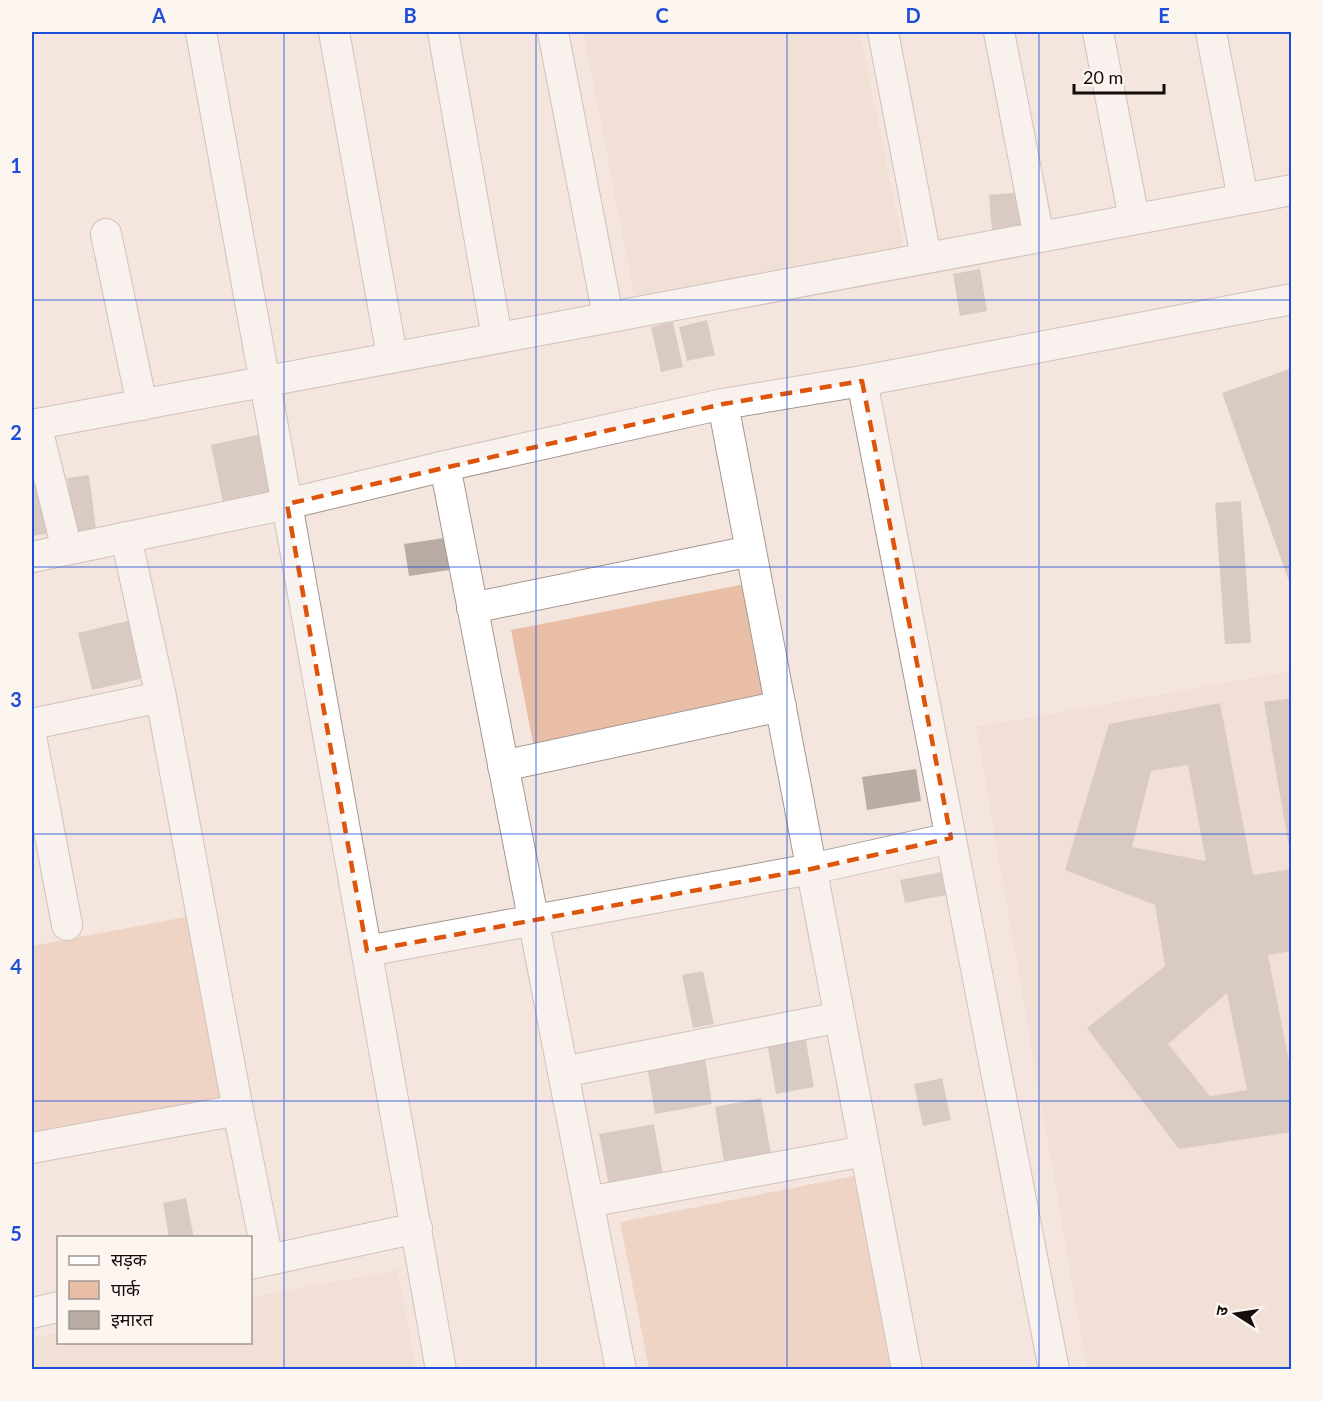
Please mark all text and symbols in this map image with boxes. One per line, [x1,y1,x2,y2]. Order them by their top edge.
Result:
text: A [151,3,166,27]
text: B [403,3,417,27]
text: C [655,3,669,27]
text: D [905,3,921,27]
text: E [1158,3,1170,27]
scale bar [1074,57,1164,95]
text: 20 m [1083,66,1123,88]
text: 1 [10,153,22,177]
text: 2 [10,420,22,444]
text: 3 [10,687,22,711]
text: 4 [10,954,22,978]
text: 5 [10,1221,22,1245]
legend [57,1236,252,1344]
text: सड़क [111,1248,148,1270]
text: पार्क [111,1278,141,1300]
north arrow [1206,1284,1266,1344]
text: उ [1211,1304,1231,1317]
text: इमारत [111,1308,154,1330]

